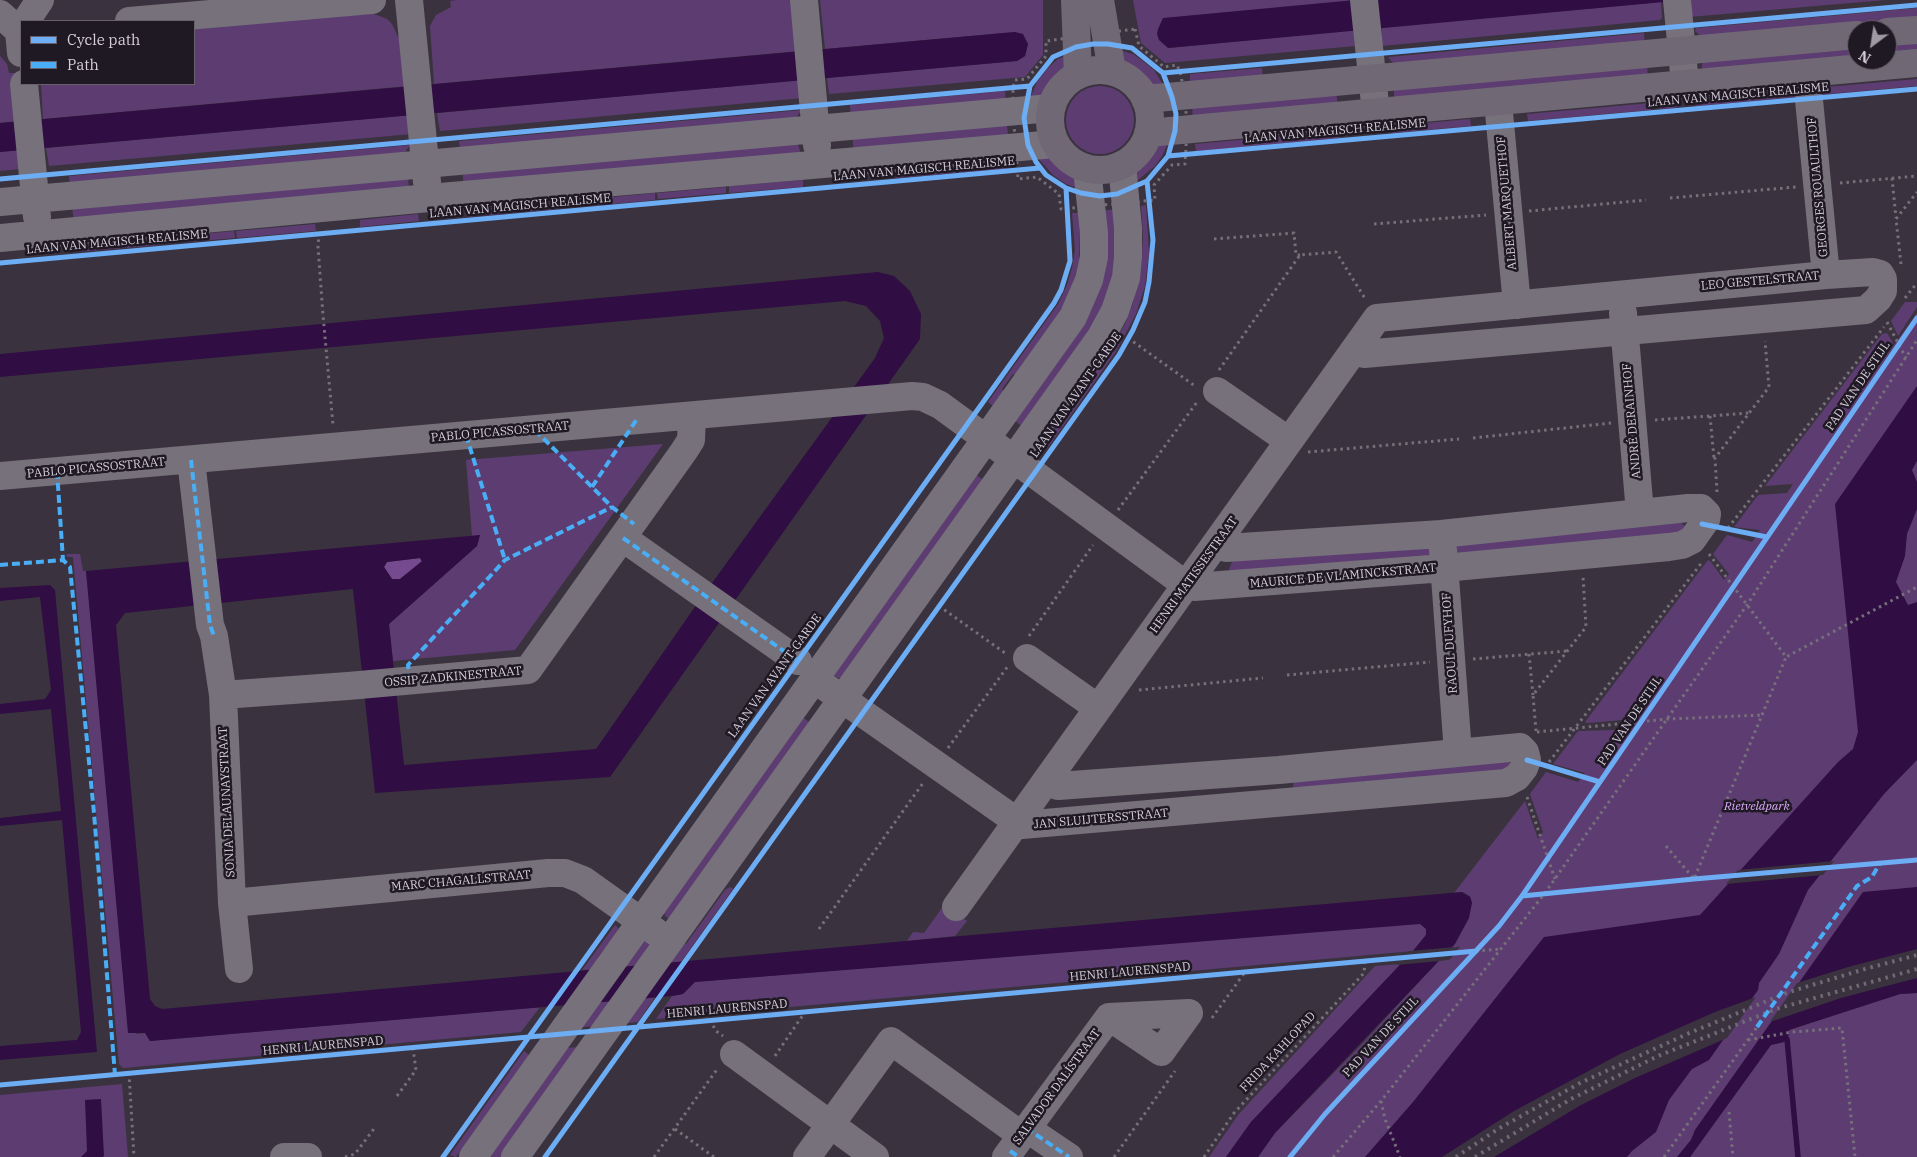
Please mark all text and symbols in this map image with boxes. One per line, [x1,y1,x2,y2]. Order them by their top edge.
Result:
legend [20,20,195,85]
north arrow [1847,20,1897,70]
text: Cycle path [67,30,140,49]
text: N [1855,46,1874,68]
text: Path [67,55,99,74]
street label: LAAN VAN MAGISCH REALISME [1646,80,1830,110]
street label: LAAN VAN MAGISCH REALISME [1243,116,1427,146]
street label: GEORGES ROUAULTHOF [1805,116,1831,258]
street label: ALBERT MARQUETHOF [1494,135,1520,271]
street label: LAAN VAN MAGISCH REALISME [832,154,1016,184]
street label: LAAN VAN MAGISCH REALISME [428,191,612,221]
street label: LAAN VAN MAGISCH REALISME [25,227,209,257]
street label: LEO GESTELSTRAAT [1700,269,1820,293]
street label: LAAN VAN AVANT-GARDE [1027,330,1125,460]
street label: PAD VAN DE STIJL [1823,339,1893,433]
street label: ANDRÉ DERAINHOF [1620,362,1644,480]
street label: PABLO PICASSOSTRAAT [430,419,570,445]
street label: PABLO PICASSOSTRAAT [26,455,166,481]
street label: HENRI MATISSESTRAAT [1147,514,1241,636]
street label: MAURICE DE VLAMINCKSTRAAT [1249,561,1437,591]
street label: RAOUL DUFYHOF [1439,592,1461,694]
street label: LAAN VAN AVANT-GARDE [725,611,825,741]
street label: OSSIP ZADKINESTRAAT [384,664,522,690]
street label: PAD VAN DE STIJL [1595,674,1665,768]
street label: SONIA DELAUNAYSTRAAT [216,726,238,878]
park label: Rietveldpark [1724,800,1790,814]
street label: JAN SLUIJTERSSTRAAT [1033,806,1169,832]
street label: MARC CHAGALLSTRAAT [391,868,531,894]
street label: HENRI LAURENSPAD [1069,960,1191,984]
street label: PAD VAN DE STIJL [1340,994,1422,1080]
street label: HENRI LAURENSPAD [666,997,788,1021]
street label: FRIDA KAHLOPAD [1237,1009,1319,1095]
street label: SALVADOR DALÍSTRAAT [1010,1026,1104,1148]
street label: HENRI LAURENSPAD [262,1034,384,1058]

